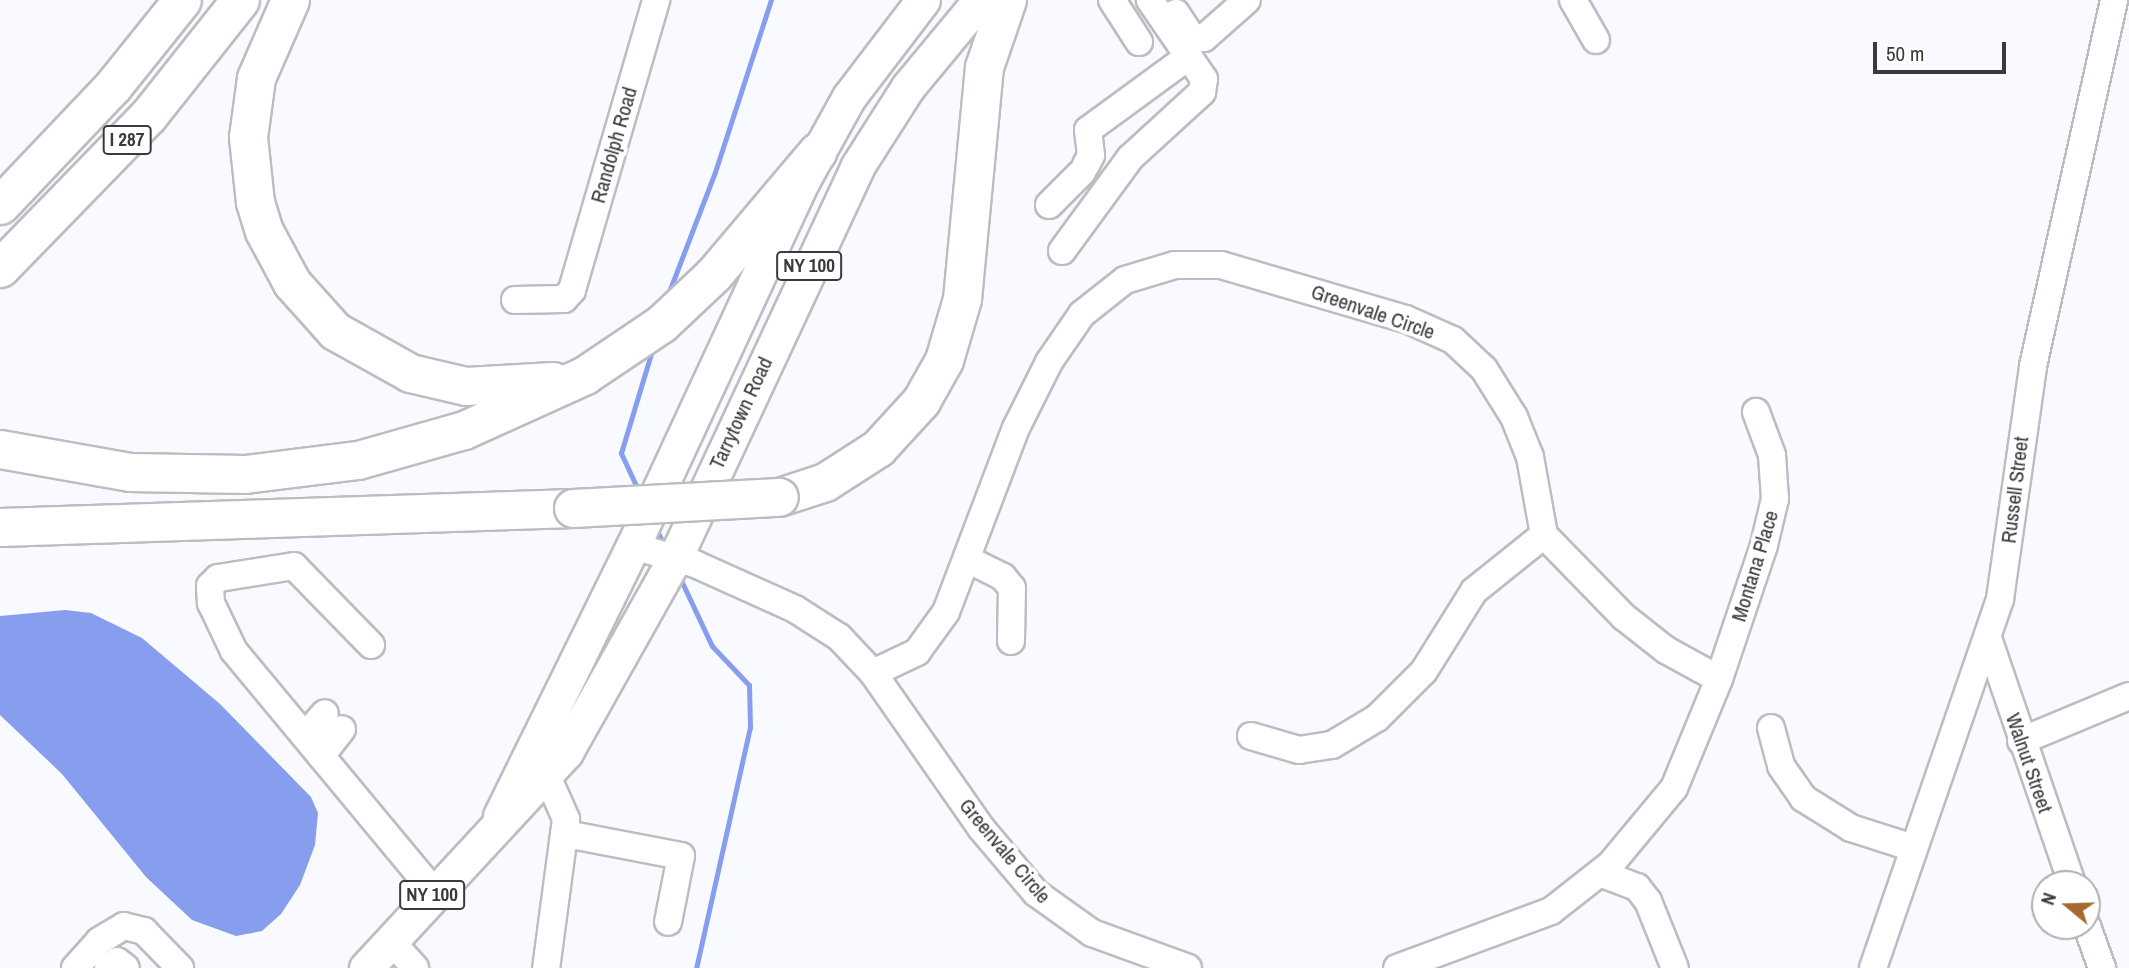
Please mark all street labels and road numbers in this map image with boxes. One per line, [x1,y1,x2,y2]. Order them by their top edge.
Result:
street label: Randolph Road [585,84,643,206]
road number: I 287 [102,124,152,156]
road number: NY 100 [776,250,842,282]
street label: Greenvale Circle [1308,279,1438,345]
street label: Tarrytown Road [704,353,778,473]
street label: Russell Street [1996,435,2034,545]
street label: Montana Place [1726,507,1784,625]
street label: Walnut Street [2000,710,2058,816]
street label: Greenvale Circle [954,793,1056,909]
road number: NY 100 [399,880,465,911]

